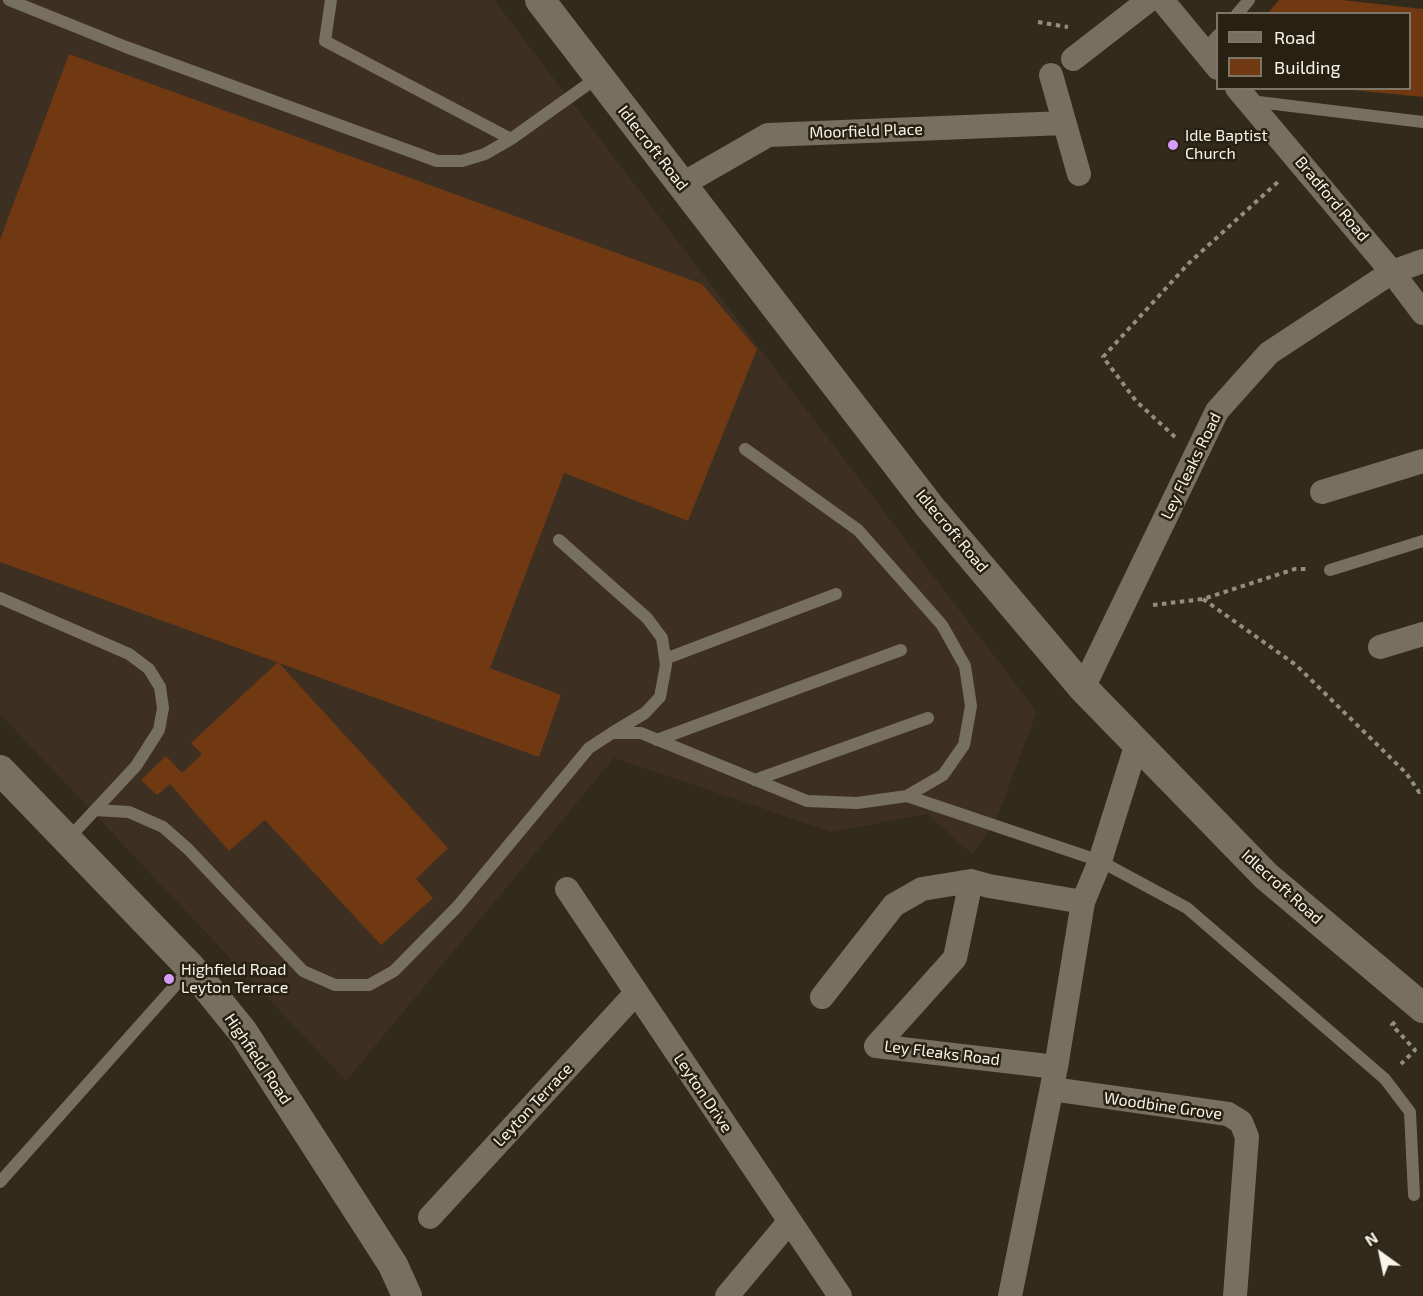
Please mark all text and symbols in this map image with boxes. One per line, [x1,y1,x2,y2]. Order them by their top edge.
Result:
legend [1216,12,1411,90]
text: Road [1274,26,1315,48]
text: Building [1274,56,1341,78]
street label: Idlecroft Road [614,102,692,194]
street label: Moorfield Place [809,119,923,143]
place label: Idle Baptist Church [1185,126,1268,164]
marker: Idle Baptist Church [1166,138,1180,152]
street label: Bradford Road [1291,153,1373,245]
street label: Ley Fleaks Road [1157,410,1225,522]
street label: Idlecroft Road [912,486,992,576]
street label: Idlecroft Road [1238,846,1326,928]
place label: Highfield Road Leyton Terrace [181,960,288,998]
marker: Highfield Road Leyton Terrace [162,972,176,986]
street label: Highfield Road [221,1010,295,1108]
street label: Ley Fleaks Road [883,1036,1001,1070]
street label: Leyton Drive [670,1050,736,1136]
street label: Leyton Terrace [489,1059,577,1151]
street label: Woodbine Grove [1103,1088,1223,1124]
north arrow [1351,1224,1411,1284]
text: N [1361,1227,1381,1250]

